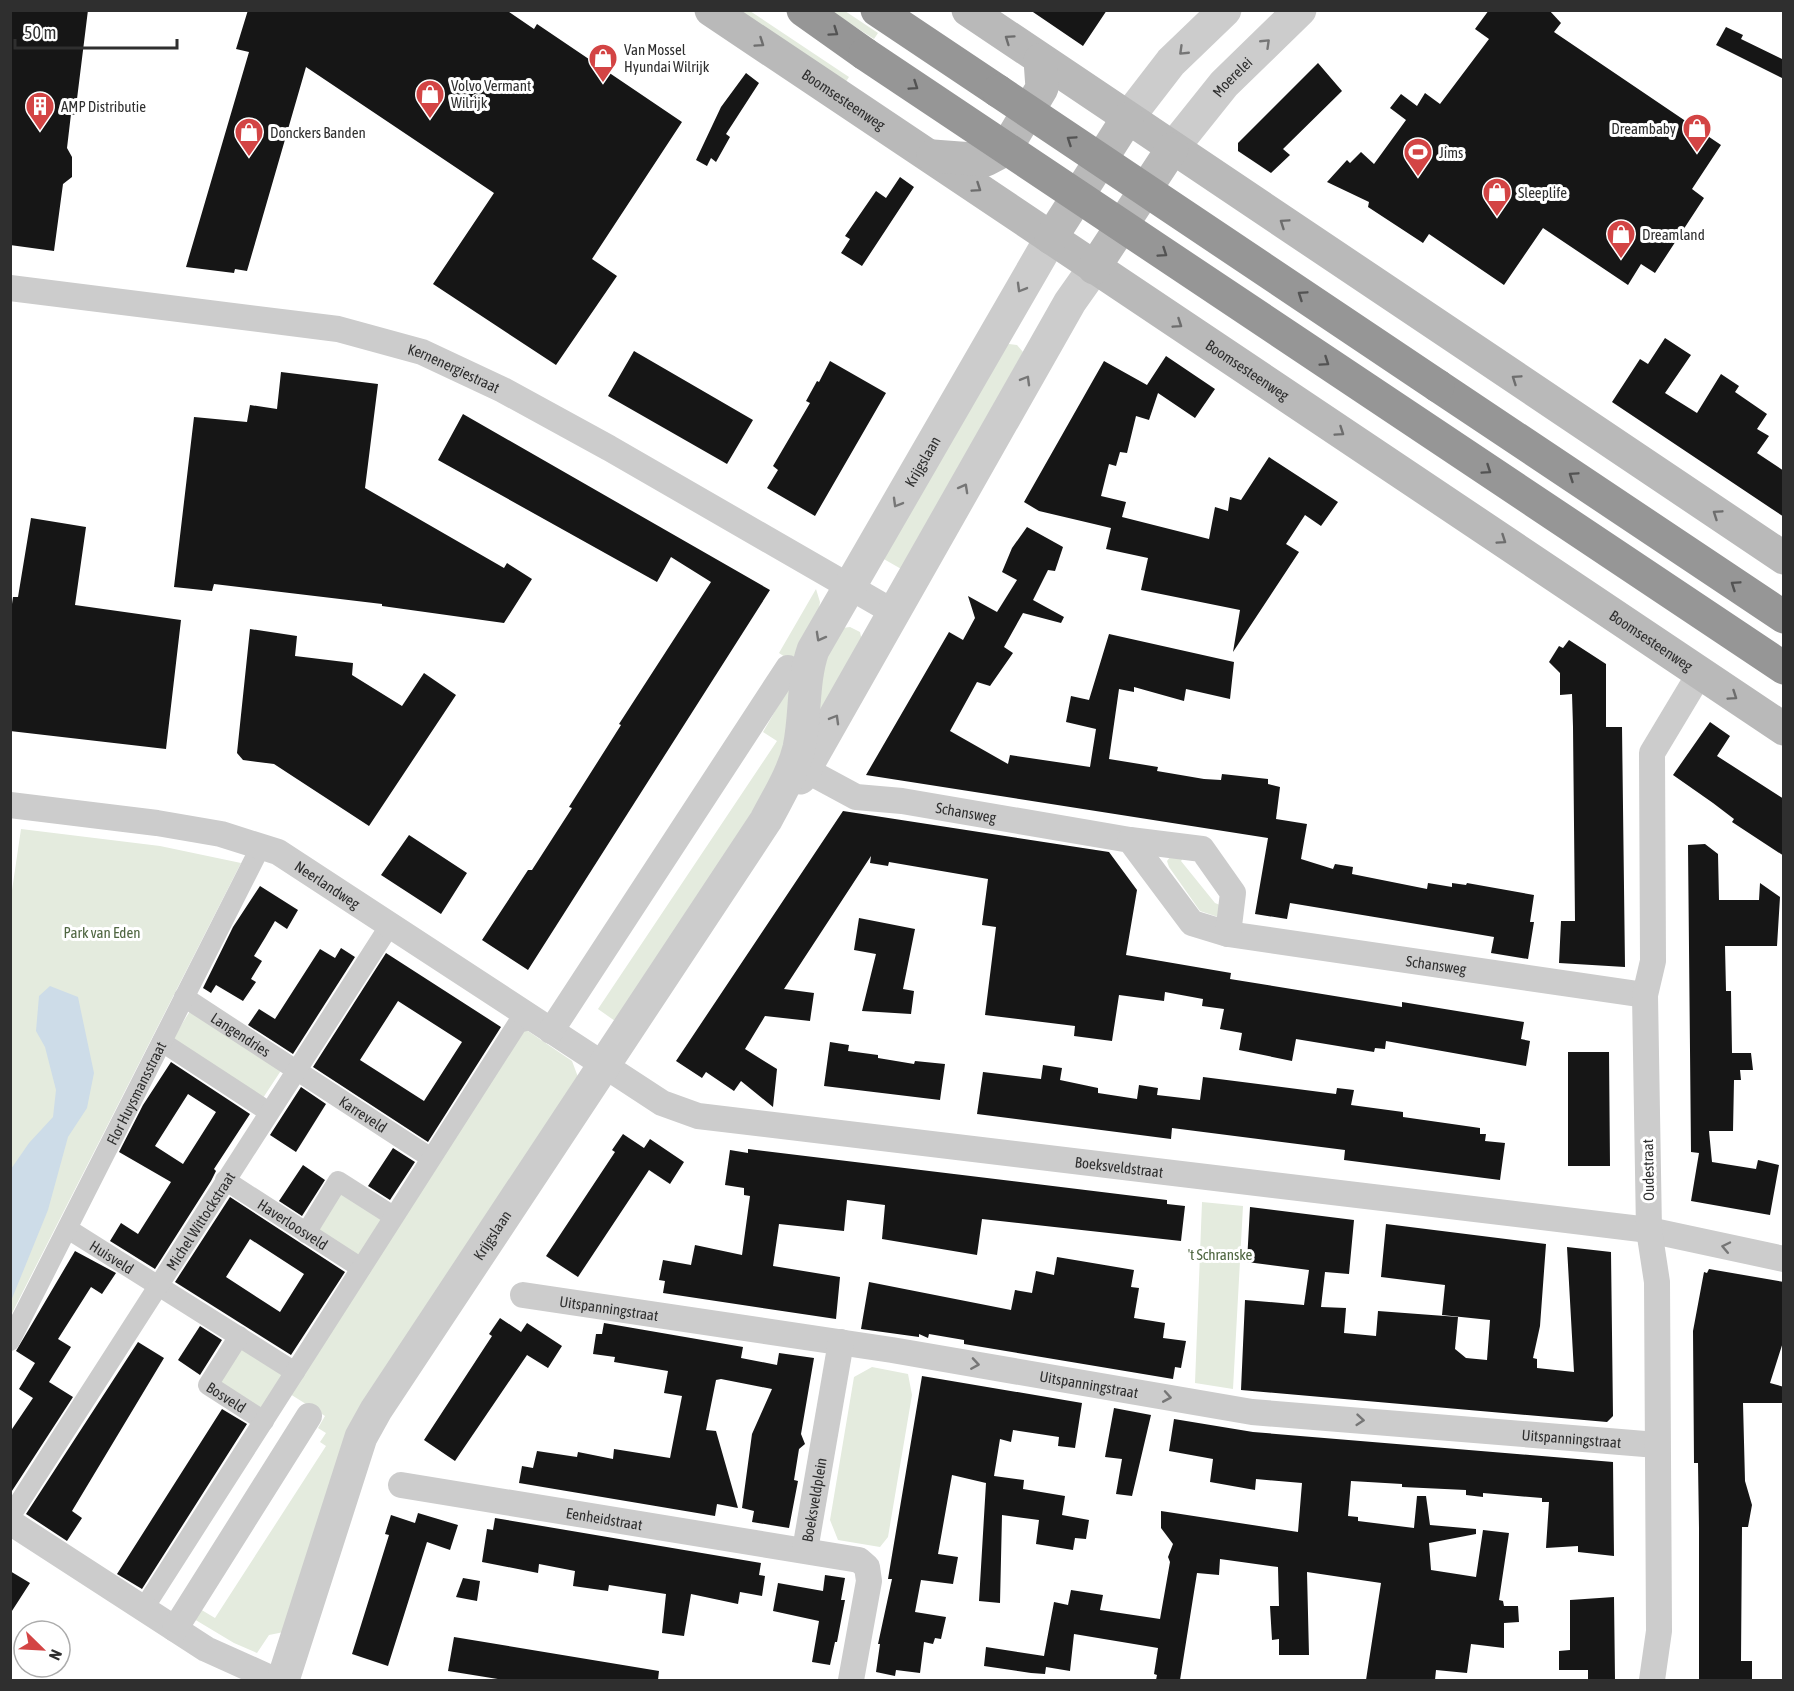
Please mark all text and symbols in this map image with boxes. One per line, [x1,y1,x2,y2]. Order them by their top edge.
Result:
scale bar [15,12,177,50]
text: 50 m [24,22,56,43]
one-way arrow [828,25,839,36]
one-way arrow [1004,35,1015,46]
one-way arrow [753,36,764,47]
one-way arrow [1259,39,1270,50]
place label: Van Mossel Hyundai Wilrijk [624,41,710,75]
shop icon: Van Mossel Hyundai Wilrijk [587,42,619,84]
one-way arrow [1179,44,1189,55]
street label: Moerelei [1209,53,1255,100]
street label: Boomsesteenweg [799,65,889,133]
place label: Volvo Vermant Wilrijk [451,77,531,111]
shop icon: Volvo Vermant Wilrijk [414,78,446,120]
one-way arrow [907,79,918,90]
building icon: AMP Distributie [24,90,56,132]
place label: AMP Distributie [61,98,146,115]
shop icon: Dreambaby [1681,112,1713,154]
shop icon: Donckers Banden [233,116,265,158]
place label: Dreambaby [1611,120,1676,137]
place label: Donckers Banden [270,124,366,141]
one-way arrow [1066,136,1077,147]
sports icon: Jims [1402,136,1434,178]
place label: Jims [1439,144,1463,161]
shop icon: Sleeplife [1481,176,1513,218]
one-way arrow [970,181,981,192]
place label: Sleeplife [1518,184,1567,201]
shop icon: Dreamland [1605,218,1637,260]
one-way arrow [1280,219,1291,230]
place label: Dreamland [1642,226,1705,243]
one-way arrow [1156,246,1167,257]
one-way arrow [1017,282,1029,293]
one-way arrow [1298,292,1309,303]
one-way arrow [1172,316,1182,328]
street label: Boomsesteenweg [1203,336,1293,404]
street label: Kernenergiestraat [406,340,503,396]
one-way arrow [1319,354,1329,366]
one-way arrow [1018,376,1030,386]
one-way arrow [1511,376,1522,387]
one-way arrow [1333,425,1344,436]
street label: Krijgslaan [901,433,943,490]
one-way arrow [1480,463,1491,474]
one-way arrow [1569,472,1579,484]
one-way arrow [957,484,968,494]
one-way arrow [893,496,905,507]
one-way arrow [1713,510,1724,521]
one-way arrow [1495,533,1506,544]
one-way arrow [1731,581,1742,592]
street label: Boomsesteenweg [1607,606,1697,674]
one-way arrow [816,631,827,641]
one-way arrow [1727,689,1738,700]
one-way arrow [828,715,839,725]
street label: Schansweg [935,798,998,826]
street label: Neerlandweg [292,857,364,912]
park label: Park van Eden [63,924,141,941]
street label: Schansweg [1405,952,1468,977]
street label: Langendries [208,1009,274,1060]
street label: Flor Huysmansstraat [103,1039,169,1147]
street label: Karreveld [336,1092,390,1136]
street label: Oudestraat [1639,1139,1657,1201]
street label: Boeksveldstraat [1074,1153,1164,1180]
street label: Michel Wittockstraat [162,1168,238,1273]
street label: Haverloosveld [255,1195,331,1253]
street label: Krijgslaan [469,1207,514,1263]
street label: Huisveld [87,1237,137,1277]
one-way arrow [1722,1241,1732,1254]
park label: 't Schranske [1188,1246,1253,1263]
street label: Uitspanningstraat [558,1292,660,1324]
one-way arrow [970,1358,979,1370]
street label: Uitspanningstraat [1038,1367,1140,1401]
street label: Bosveld [204,1378,249,1416]
one-way arrow [1162,1390,1172,1403]
one-way arrow [1356,1414,1365,1427]
street label: Uitspanningstraat [1521,1426,1622,1451]
street label: Boeksveldplein [798,1456,829,1543]
street label: Eenheidstraat [565,1504,644,1533]
north arrow [12,1619,72,1679]
text: N [46,1647,66,1663]

